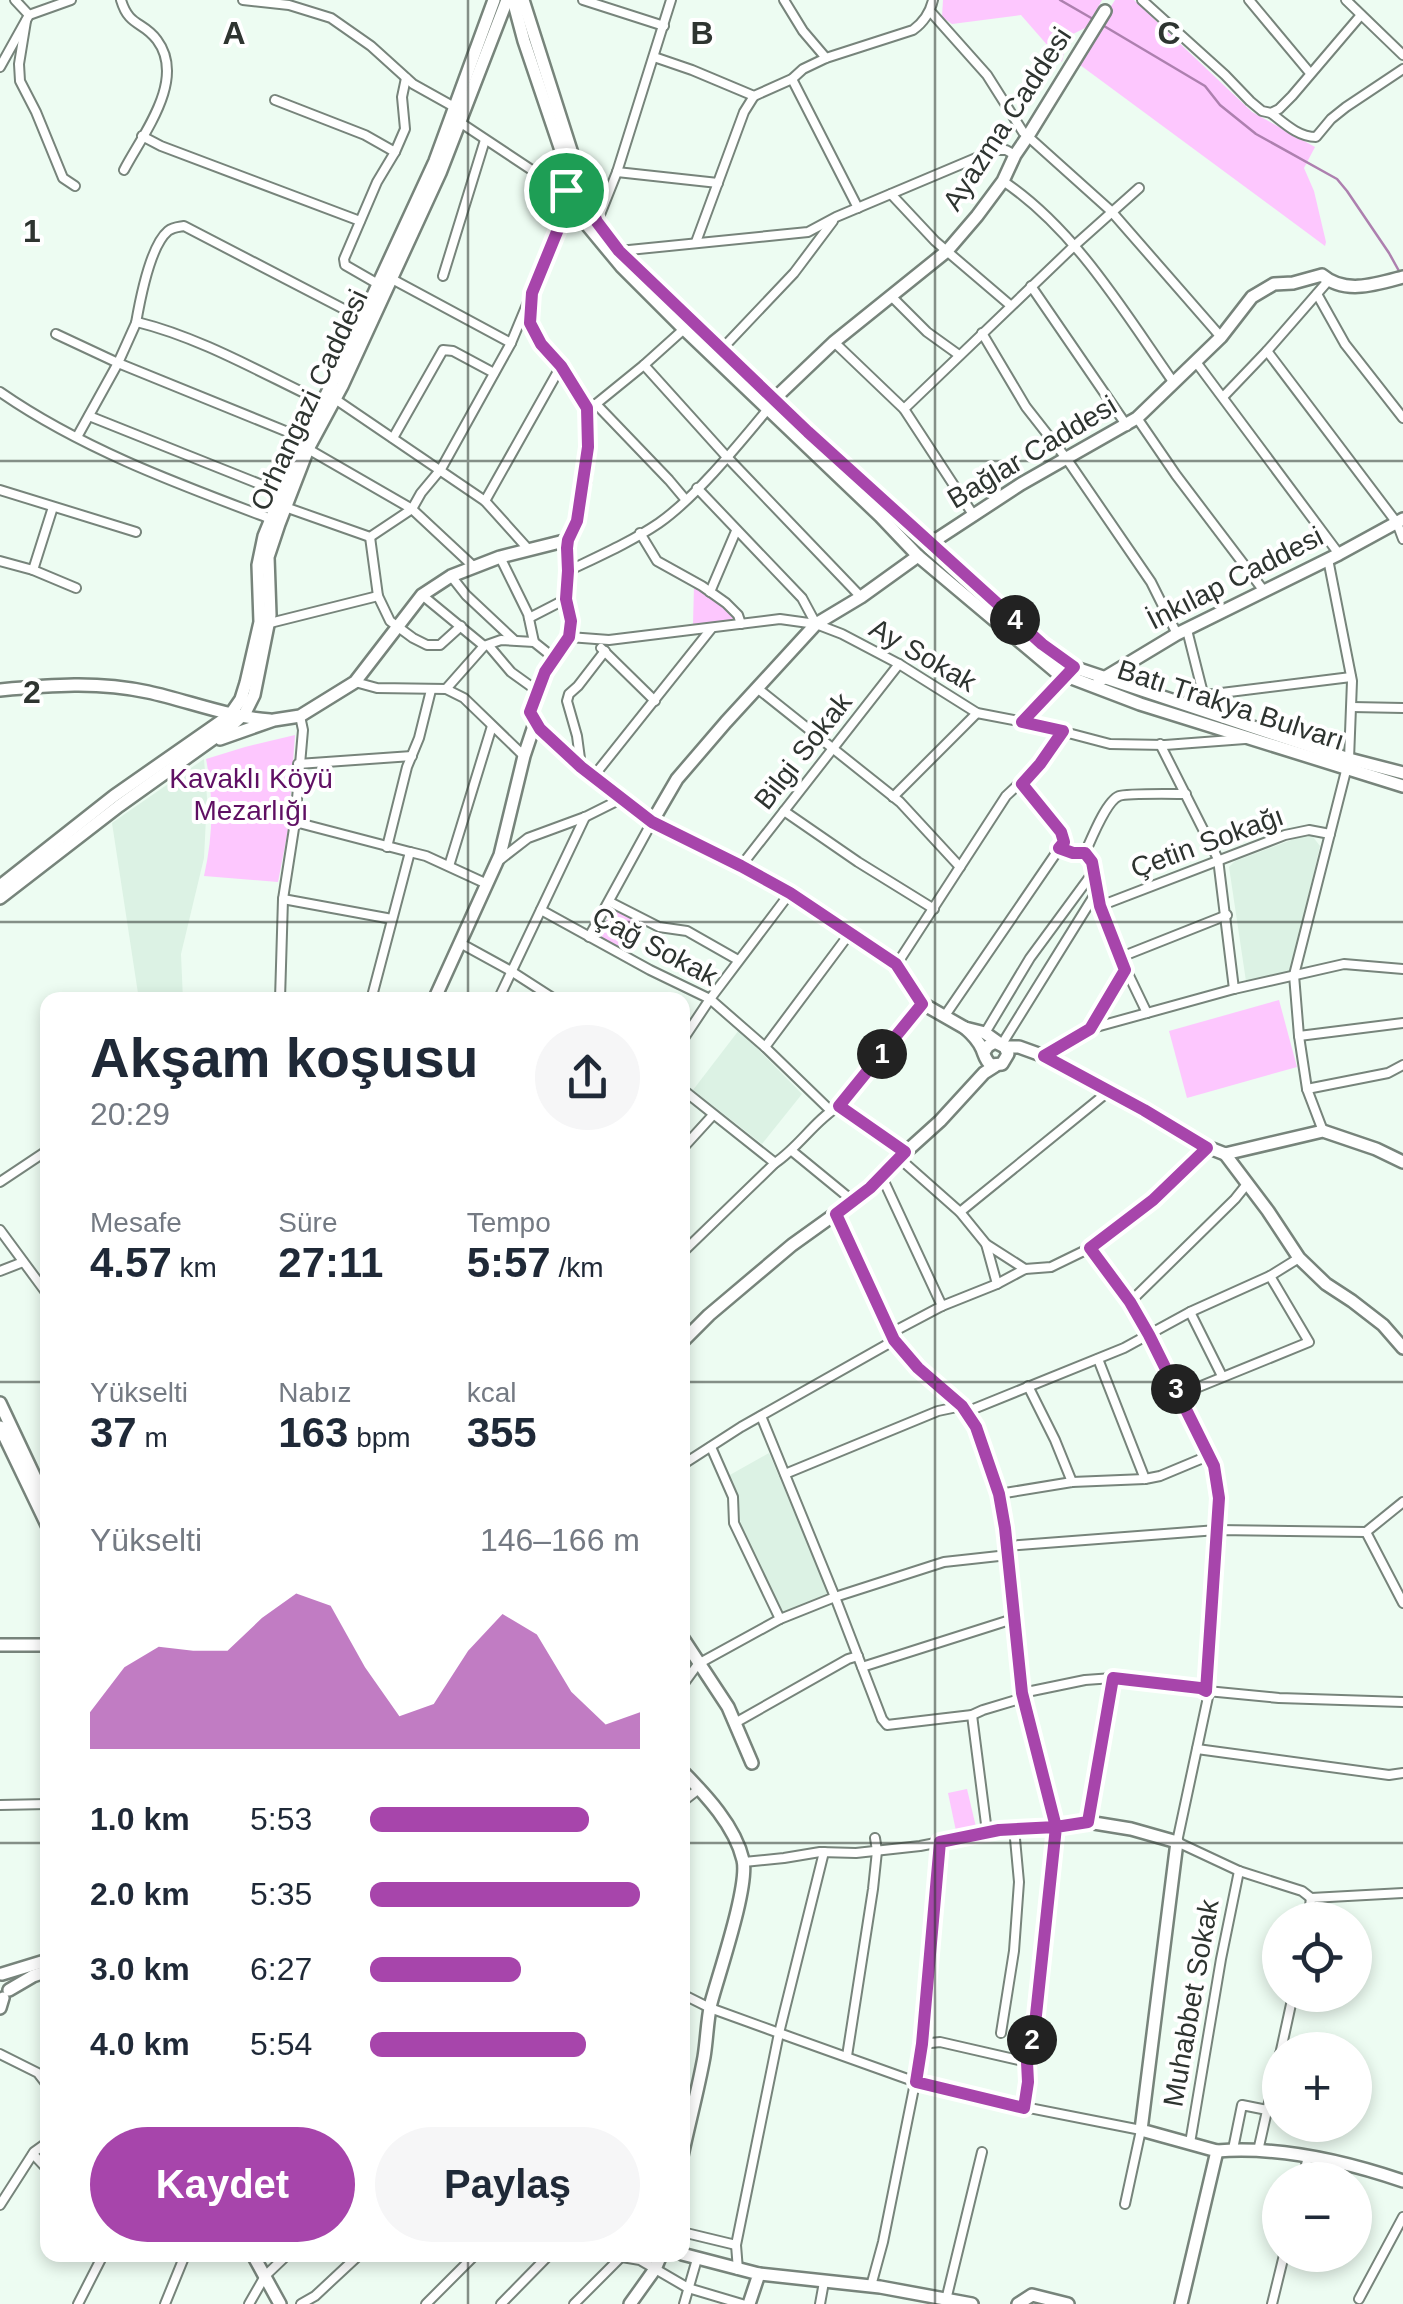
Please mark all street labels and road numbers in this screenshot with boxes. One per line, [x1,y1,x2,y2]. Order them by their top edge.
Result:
street label: Ayazma Caddesi [936,22,1078,216]
street label: Orhangazi Caddesi [244,285,374,515]
street label: Bağlar Caddesi [942,389,1122,515]
street label: İnkılap Caddesi [1142,520,1328,636]
street label: Ay Sokak [864,612,983,698]
street label: Batı Trakya Bulvarı [1114,654,1348,756]
street label: Bilgi Sokak [748,686,858,815]
street label: Çetin Sokağı [1126,800,1288,884]
street label: Çağ Sokak [587,900,724,992]
street label: Muhabbet Sokak [1157,1896,1225,2109]

